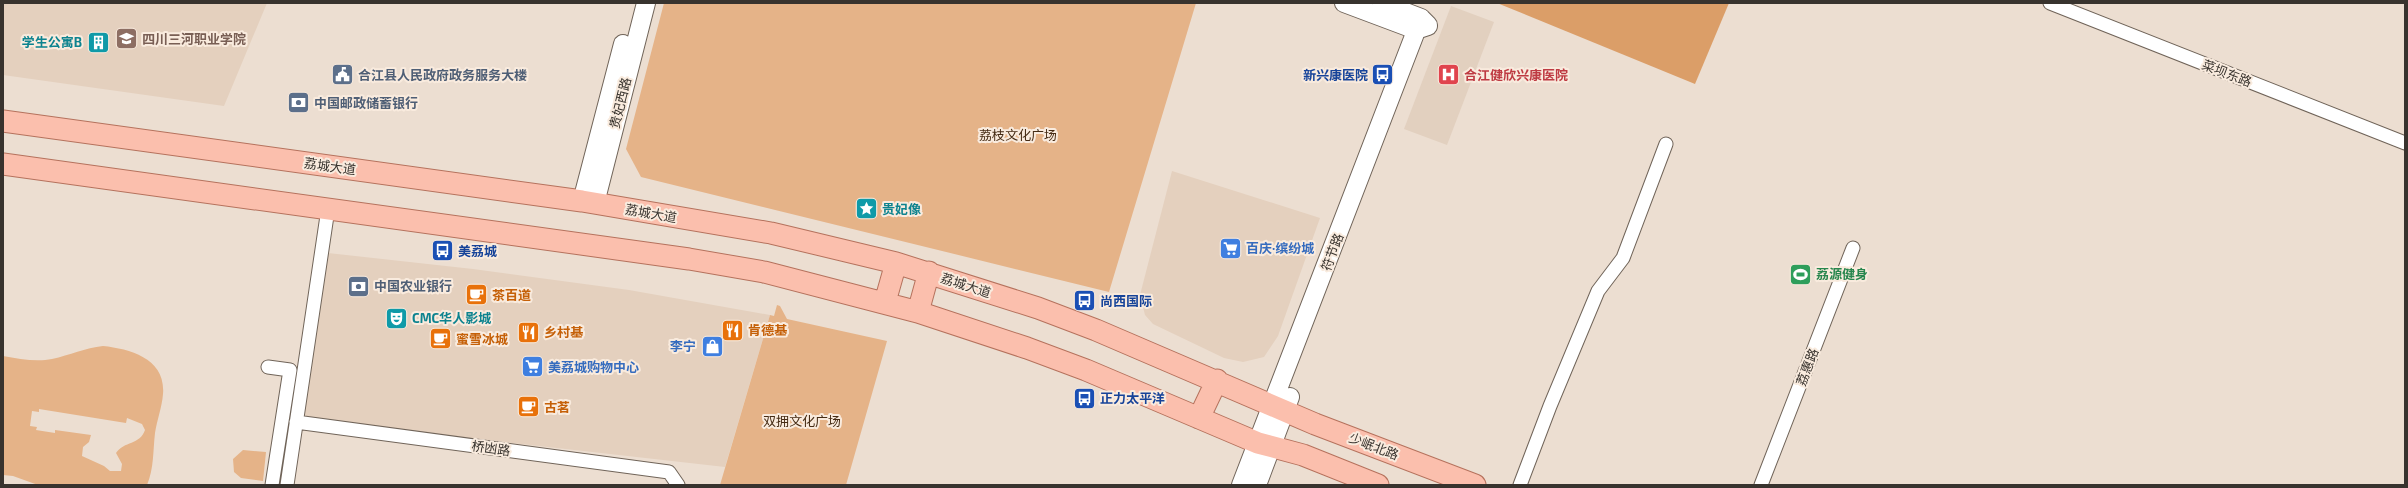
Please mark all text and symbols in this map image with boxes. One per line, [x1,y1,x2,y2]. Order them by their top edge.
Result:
school or university icon: 四川三河职业学院 [114,26,140,52]
building icon: 学生公寓B [85,29,111,55]
place label: 四川三河职业学院 [142,31,246,47]
place label: 学生公寓B [22,34,82,50]
street label: 菜坝东路 [2200,56,2254,90]
public building icon: 合江县人民政府政务服务大楼 [329,62,355,88]
bus stop icon: 新兴康医院 [1370,62,1396,88]
hospital icon: 合江健欣兴康医院 [1436,62,1462,88]
place label: 合江县人民政府政务服务大楼 [358,67,527,83]
place label: 新兴康医院 [1303,67,1368,83]
place label: 合江健欣兴康医院 [1464,67,1568,83]
street label: 贵妃西路 [606,76,634,130]
bank icon: 中国邮政储蓄银行 [286,90,312,116]
place label: 中国邮政储蓄银行 [314,95,418,111]
park label: 荔枝文化广场 [979,127,1057,143]
street label: 荔城大道 [303,154,357,178]
place icon: 贵妃像 [853,196,879,222]
street label: 荔城大道 [624,201,678,225]
place label: 贵妃像 [882,201,921,217]
street label: 符节路 [1318,231,1346,273]
supermarket icon: 百庆·缤纷城 [1217,235,1243,261]
bus stop icon: 美荔城 [430,238,456,264]
place label: 百庆·缤纷城 [1246,240,1314,256]
place label: 美荔城 [458,243,497,259]
sports icon: 荔源健身 [1787,261,1813,287]
place label: 荔源健身 [1816,266,1868,282]
street label: 荔城大道 [939,269,993,301]
bank icon: 中国农业银行 [345,273,371,299]
place label: 中国农业银行 [374,278,452,294]
cafe icon: 茶百道 [464,282,490,308]
place label: 茶百道 [492,287,531,303]
bus stop icon: 尚西国际 [1071,288,1097,314]
place label: 尚西国际 [1100,293,1152,309]
theatre icon: CMC华人影城 [384,305,410,331]
place label: CMC华人影城 [412,310,491,326]
restaurant icon: 肯德基 [720,317,746,343]
restaurant icon: 乡村基 [515,319,541,345]
place label: 肯德基 [748,322,788,338]
place label: 乡村基 [544,324,584,340]
cafe icon: 蜜雪冰城 [428,326,454,352]
place label: 蜜雪冰城 [456,331,508,347]
shop icon: 李宁 [699,333,725,359]
place label: 李宁 [670,338,696,354]
street label: 荔惠路 [1793,346,1821,388]
supermarket icon: 美荔城购物中心 [520,354,546,380]
place label: 美荔城购物中心 [548,359,639,375]
bus stop icon: 正力太平洋 [1071,385,1097,411]
place label: 正力太平洋 [1100,390,1165,406]
cafe icon: 古茗 [516,394,542,420]
place label: 古茗 [544,399,570,415]
park label: 双拥文化广场 [763,413,841,429]
street label: 少岷北路 [1347,429,1401,463]
street label: 桥凼路 [471,437,511,459]

